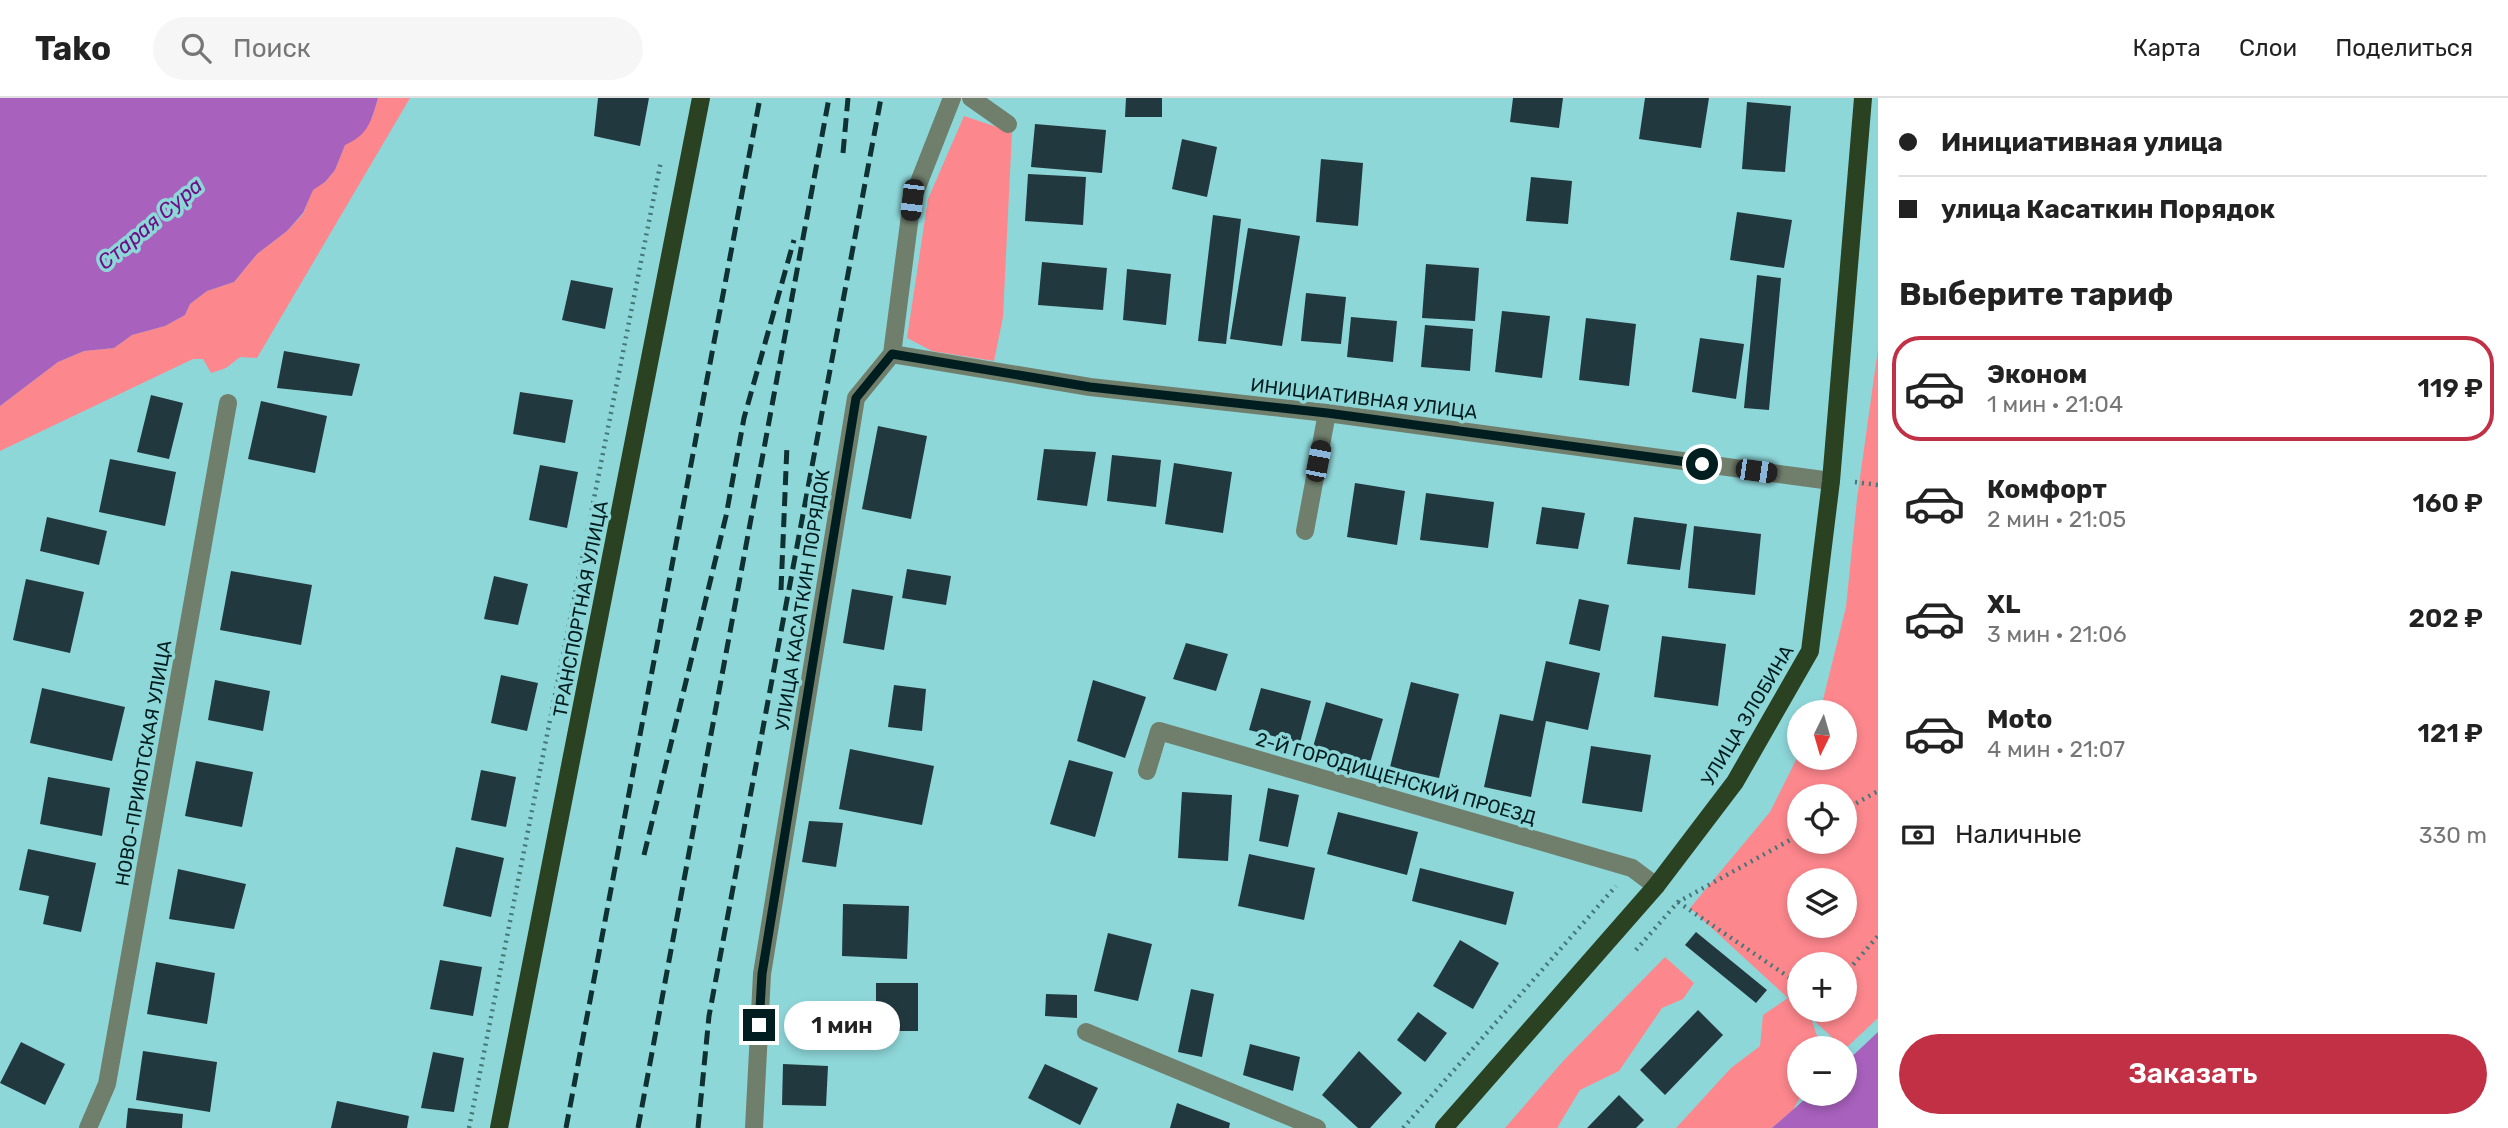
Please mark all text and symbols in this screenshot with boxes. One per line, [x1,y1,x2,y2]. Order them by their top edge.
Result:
search box [153,17,643,80]
text: Tako [35,29,111,68]
icon: search [177,29,215,67]
text: Поиск [233,33,311,64]
text: Карта [2132,34,2201,62]
text: Слои [2239,34,2297,62]
text: Поделиться [2335,34,2473,62]
text: Инициативная улица [1941,127,2223,158]
water label: Старая Сура [92,173,207,275]
car [900,178,925,222]
text: улица Касаткин Порядок [1941,194,2275,225]
text: Выберите тариф [1899,275,2173,313]
icon: car [1903,357,1966,420]
text: Эконом [1987,359,2087,390]
street label: ИНИЦИАТИВНАЯ УЛИЦА [1249,373,1479,424]
text: 119 ₽ [2418,373,2483,404]
text: 1 мин · 21:04 [1987,390,2123,418]
car [1304,438,1333,484]
route start [1686,448,1718,480]
car [1734,458,1779,484]
street label: УЛИЦА КАСАТКИН ПОРЯДОК [770,467,835,733]
icon: car [1903,472,1966,535]
text: Комфорт [1987,474,2107,505]
text: 160 ₽ [2412,488,2483,519]
street label: ТРАНСПОРТНАЯ УЛИЦА [548,499,613,719]
text: 2 мин · 21:05 [1987,505,2126,533]
icon: car [1903,587,1966,650]
text: XL [1987,589,2020,620]
text: 202 ₽ [2409,603,2483,634]
text: 3 мин · 21:06 [1987,620,2127,648]
street label: НОВО-ПРИЮТСКАЯ УЛИЦА [111,638,177,888]
street label: УЛИЦА ЗЛОБИНА [1696,641,1799,790]
north arrow [1787,700,1857,770]
map controls [1787,700,1857,1106]
icon: car [1903,702,1966,765]
text: Moto [1987,704,2052,735]
text: 121 ₽ [2417,718,2483,749]
street label: 2-Й ГОРОДИЩЕНСКИЙ ПРОЕЗД [1253,727,1539,830]
text: 4 мин · 21:07 [1987,735,2125,763]
button: locate [1787,784,1857,854]
icon: cash [1899,816,1937,854]
text: Наличные [1955,819,2082,850]
text: 330 m [2419,821,2487,849]
button: layers [1787,868,1857,938]
button: + [1787,952,1857,1022]
callout: 1 мин [784,1000,899,1049]
route end [743,1009,775,1041]
text: 1 мин [811,1011,873,1039]
button: Заказать [1899,1034,2487,1114]
button: − [1787,1036,1857,1106]

